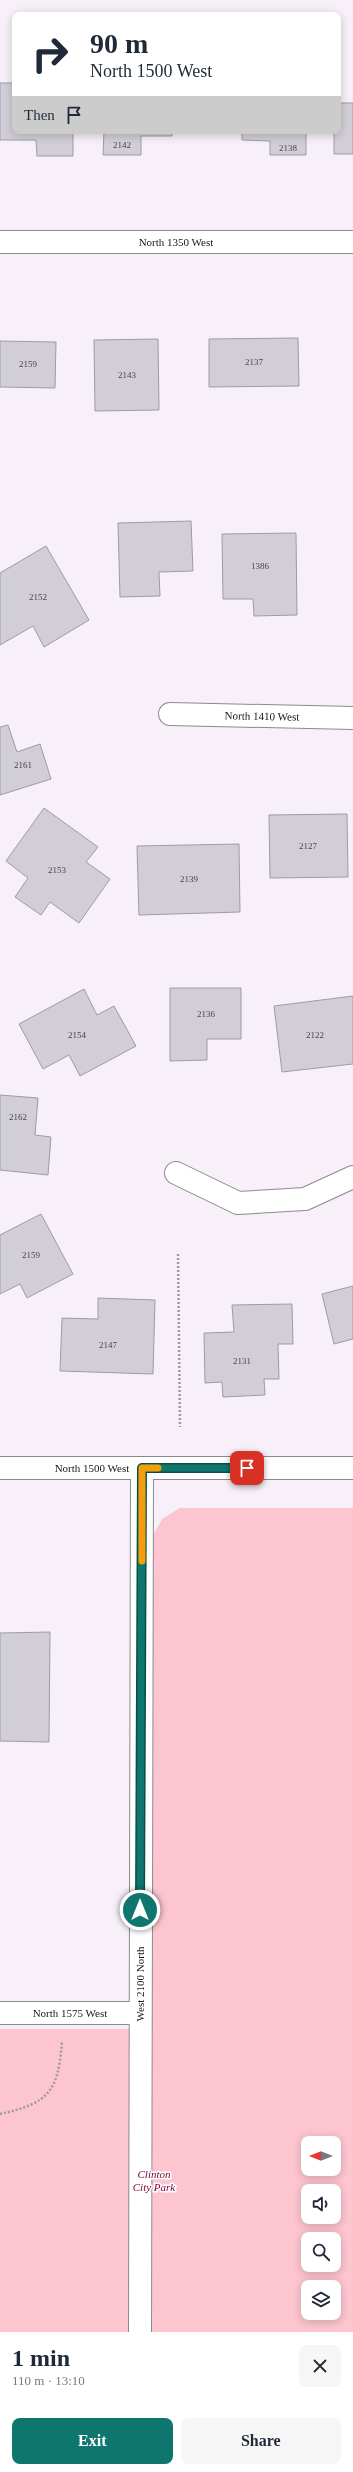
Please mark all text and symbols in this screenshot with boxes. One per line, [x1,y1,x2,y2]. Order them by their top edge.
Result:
icon: right [24,28,76,80]
text: 90 m [90,28,148,59]
text: North 1500 West [90,61,212,81]
icon: arrive [63,104,85,126]
text: Then [24,107,55,123]
house number: 2142 [113,140,131,150]
house number: 2138 [279,143,298,153]
street label: North 1350 West [139,236,213,248]
house number: 2137 [245,357,264,367]
house number: 2159 [19,359,38,369]
house number: 2143 [118,370,137,380]
house number: 1386 [251,561,270,571]
house number: 2152 [29,592,47,602]
street label: North 1410 West [225,709,299,723]
house number: 2161 [14,760,32,770]
house number: 2127 [299,841,318,851]
house number: 2153 [48,865,67,875]
house number: 2139 [180,874,199,884]
house number: 2136 [197,1009,216,1019]
house number: 2154 [68,1030,87,1040]
house number: 2122 [306,1030,324,1040]
house number: 2162 [9,1112,27,1122]
house number: 2159 [22,1250,41,1260]
house number: 2147 [99,1340,118,1350]
house number: 2131 [233,1356,251,1366]
pin [230,1451,264,1485]
icon: arrive [236,1457,258,1479]
street label: North 1500 West [55,1462,129,1474]
position arrow [119,1889,161,1931]
street label: West 2100 North [134,1946,146,2021]
street label: North 1575 West [33,2007,107,2019]
north arrow [301,2136,341,2176]
map controls [301,2136,341,2320]
park label: Clinton City Park [133,2168,176,2193]
button: sound [301,2184,341,2224]
button: search [301,2232,341,2272]
button: layers [301,2280,341,2320]
text: 1 min [12,2345,70,2371]
button: close [299,2345,341,2387]
text: 110 m · 13:10 [12,2373,85,2388]
button: Exit [12,2418,173,2464]
button: Share [181,2418,341,2464]

